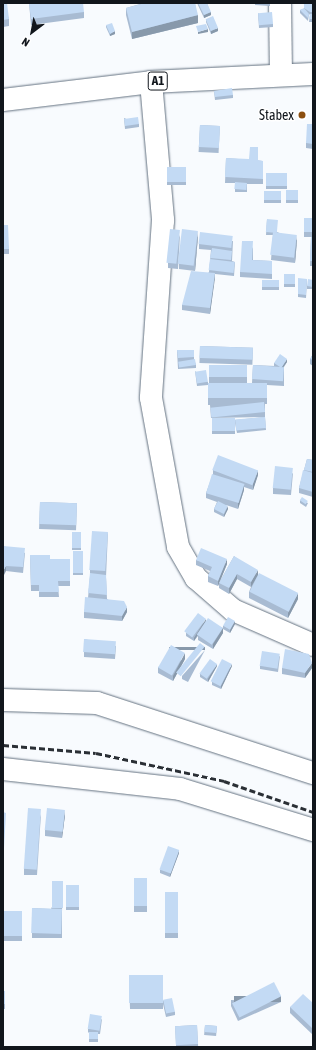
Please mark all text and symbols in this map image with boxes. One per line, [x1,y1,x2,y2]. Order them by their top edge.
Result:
north arrow [12,12,52,52]
text: N [20,35,32,49]
road number: A1 [147,70,169,92]
place label: Stabex [259,107,294,123]
marker: Stabex [297,110,307,120]

